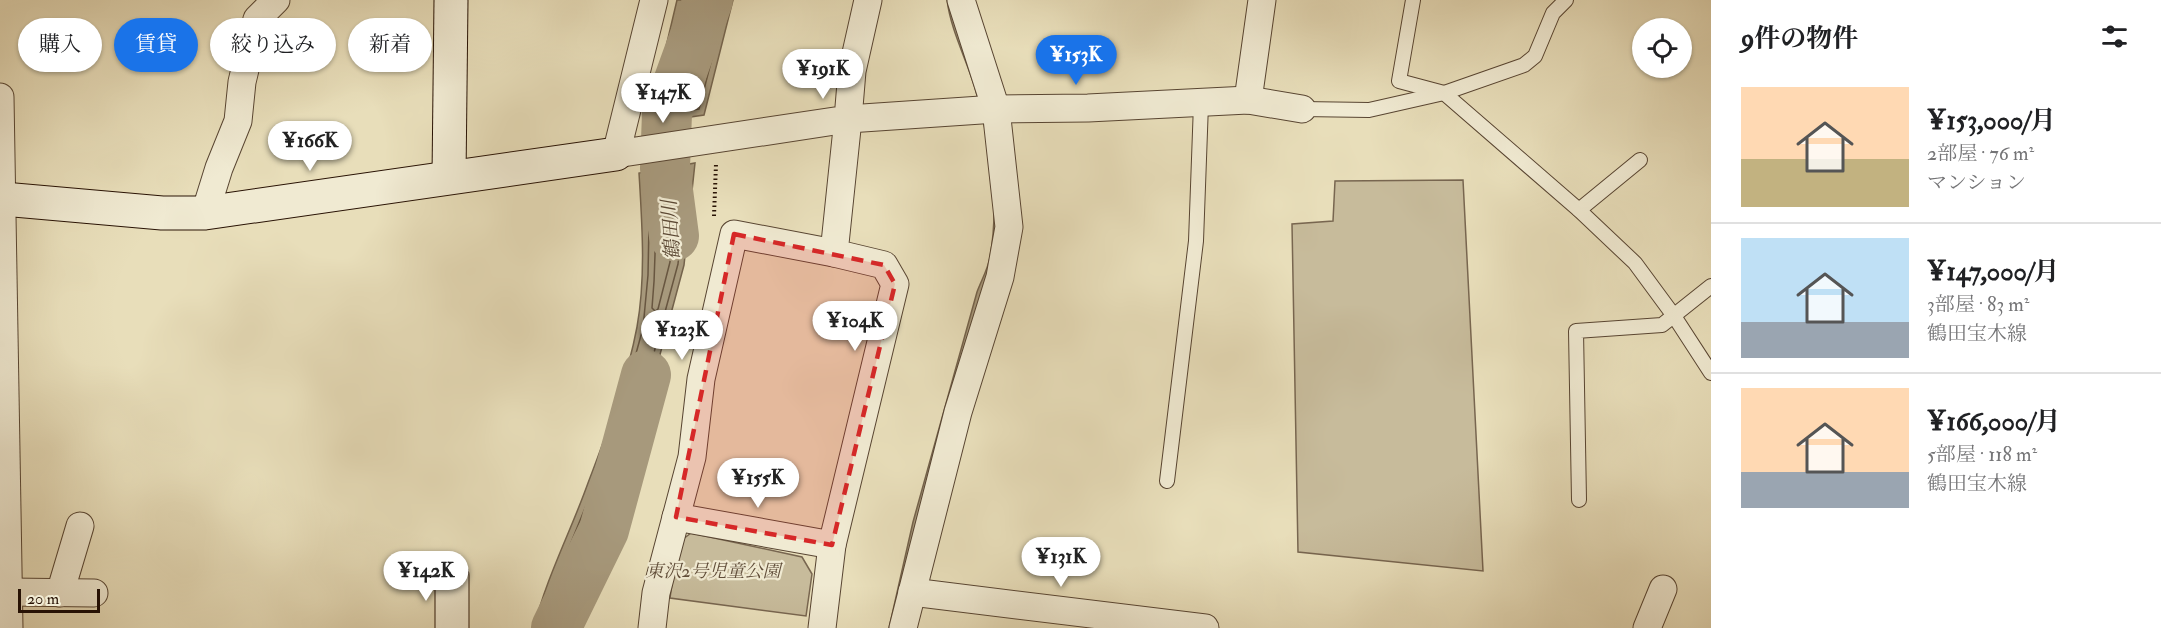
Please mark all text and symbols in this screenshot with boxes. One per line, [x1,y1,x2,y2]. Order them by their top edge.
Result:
chip: 購入 [18,18,102,72]
chip: 賃貸 [114,18,198,72]
chip: 絞り込み [210,18,336,72]
chip: 新着 [348,18,432,72]
map controls [1632,18,1692,78]
button: locate [1632,18,1692,78]
icon: filters [2098,20,2131,53]
text: 9件の物件 [1741,23,1858,55]
pin: ¥153K [1034,35,1118,86]
text: ¥153K [1050,42,1102,67]
pin: ¥191K [781,49,865,100]
text: ¥191K [796,56,850,81]
pin: ¥147K [621,73,705,124]
text: ¥147K [635,80,691,105]
text: ¥153,000/月 [1927,105,2056,137]
icon: home [1789,111,1861,183]
pin: ¥166K [268,121,352,172]
text: ¥166K [282,128,338,153]
text: 2部屋 · 76 m² [1927,141,2034,166]
text: マンション [1927,170,2026,195]
water label: 鶴田川 [656,197,686,261]
text: ¥147,000/月 [1927,256,2060,288]
icon: home [1789,262,1861,334]
text: 3部屋 · 83 m² [1927,292,2029,317]
pin: ¥104K [813,301,897,352]
text: ¥104K [826,308,884,333]
pin: ¥123K [640,310,724,361]
text: ¥123K [655,317,709,342]
text: 鶴田宝木線 [1927,321,2027,346]
text: ¥166,000/月 [1927,406,2061,438]
icon: home [1789,412,1861,484]
text: 5部屋 · 118 m² [1927,442,2037,467]
pin: ¥155K [716,458,800,509]
text: ¥155K [731,465,785,490]
text: 鶴田宝木線 [1927,471,2027,496]
pin: ¥131K [1019,537,1103,588]
text: ¥131K [1036,544,1086,569]
pin: ¥142K [384,551,468,602]
text: ¥142K [397,558,455,583]
park label: 東沢2号児童公園 [645,560,784,583]
scale bar [18,586,100,614]
text: 20 m [27,589,59,609]

